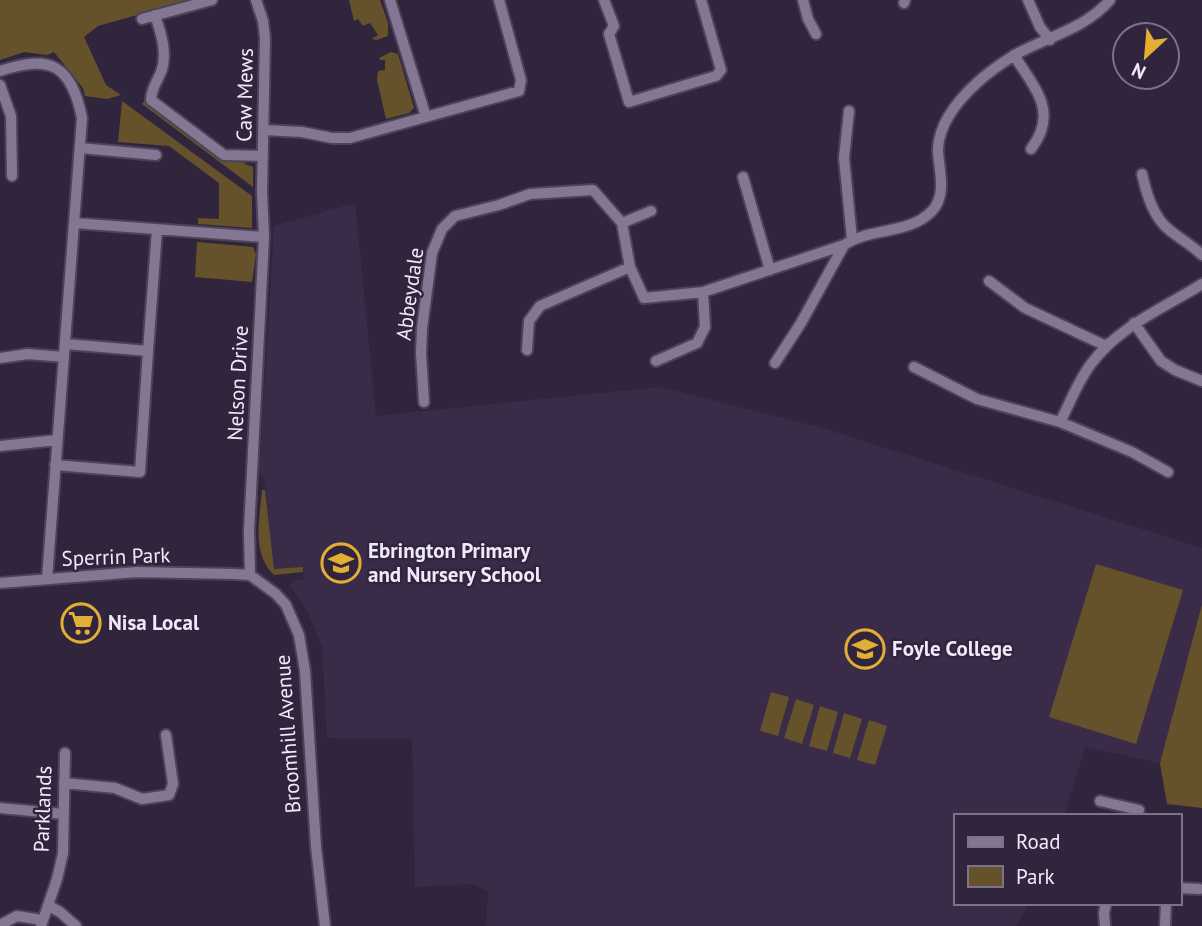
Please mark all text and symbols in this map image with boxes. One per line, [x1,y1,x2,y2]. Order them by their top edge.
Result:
north arrow [1111,21,1181,91]
street label: Caw Mews [230,48,259,142]
text: N [1128,58,1149,85]
street label: Abbeydale [390,246,429,342]
street label: Nelson Drive [221,325,254,441]
place label: Ebrington Primary and Nursery School [368,537,542,588]
street label: Sperrin Park [61,541,171,572]
school or university icon: Ebrington Primary and Nursery School [320,542,362,584]
supermarket icon: Nisa Local [60,602,102,644]
place label: Nisa Local [108,609,200,636]
school or university icon: Foyle College [844,628,886,670]
place label: Foyle College [892,635,1013,662]
street label: Broomhill Avenue [268,654,307,814]
street label: Parklands [27,765,58,853]
legend [954,814,1181,905]
text: Road [1016,828,1060,855]
text: Park [1016,863,1055,890]

